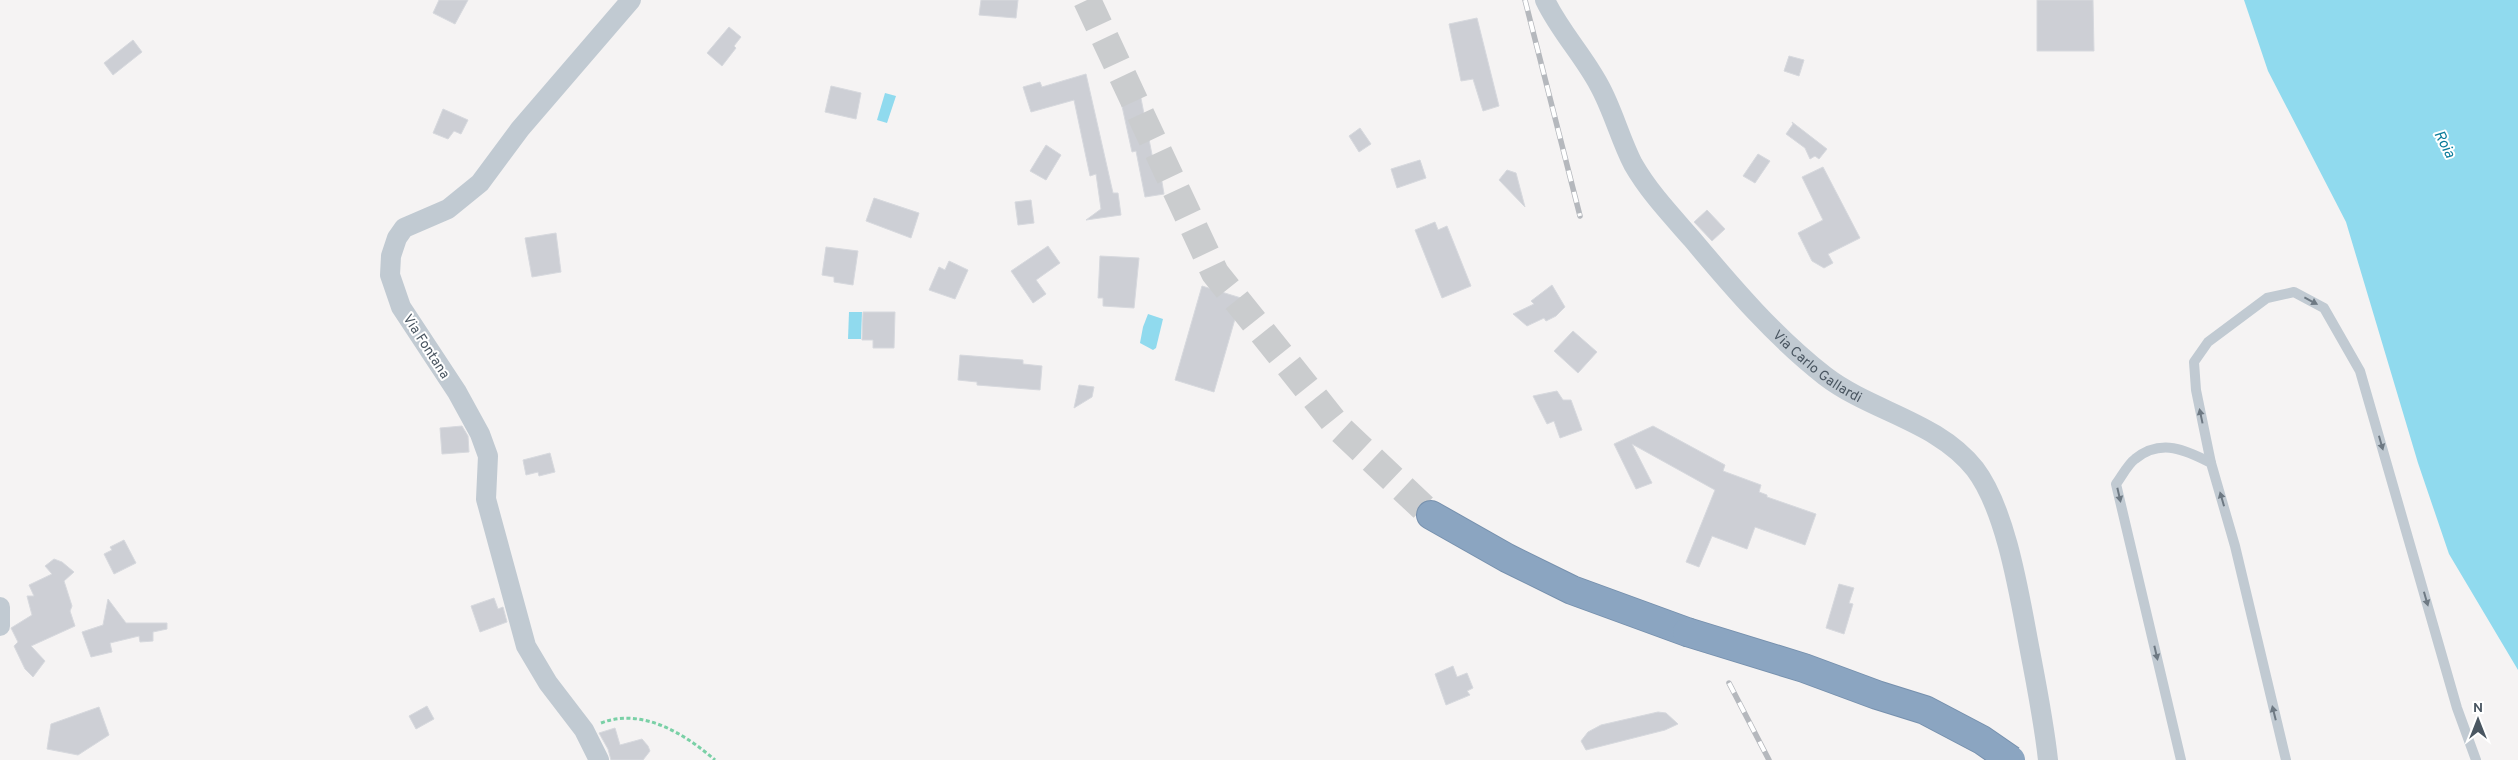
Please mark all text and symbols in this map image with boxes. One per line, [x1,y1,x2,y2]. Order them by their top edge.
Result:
water label: Roia [2429,128,2459,162]
one-way arrow [2304,297,2318,305]
street label: Via Fontana [399,311,453,382]
street label: Via Carlo Gallardi [1769,327,1864,407]
one-way arrow [2197,408,2205,423]
one-way arrow [2377,436,2385,451]
one-way arrow [2115,487,2123,502]
one-way arrow [2217,491,2225,506]
one-way arrow [2423,592,2431,607]
one-way arrow [2153,645,2161,661]
north arrow [2453,695,2503,745]
text: N [2473,700,2483,717]
one-way arrow [2270,705,2278,720]

